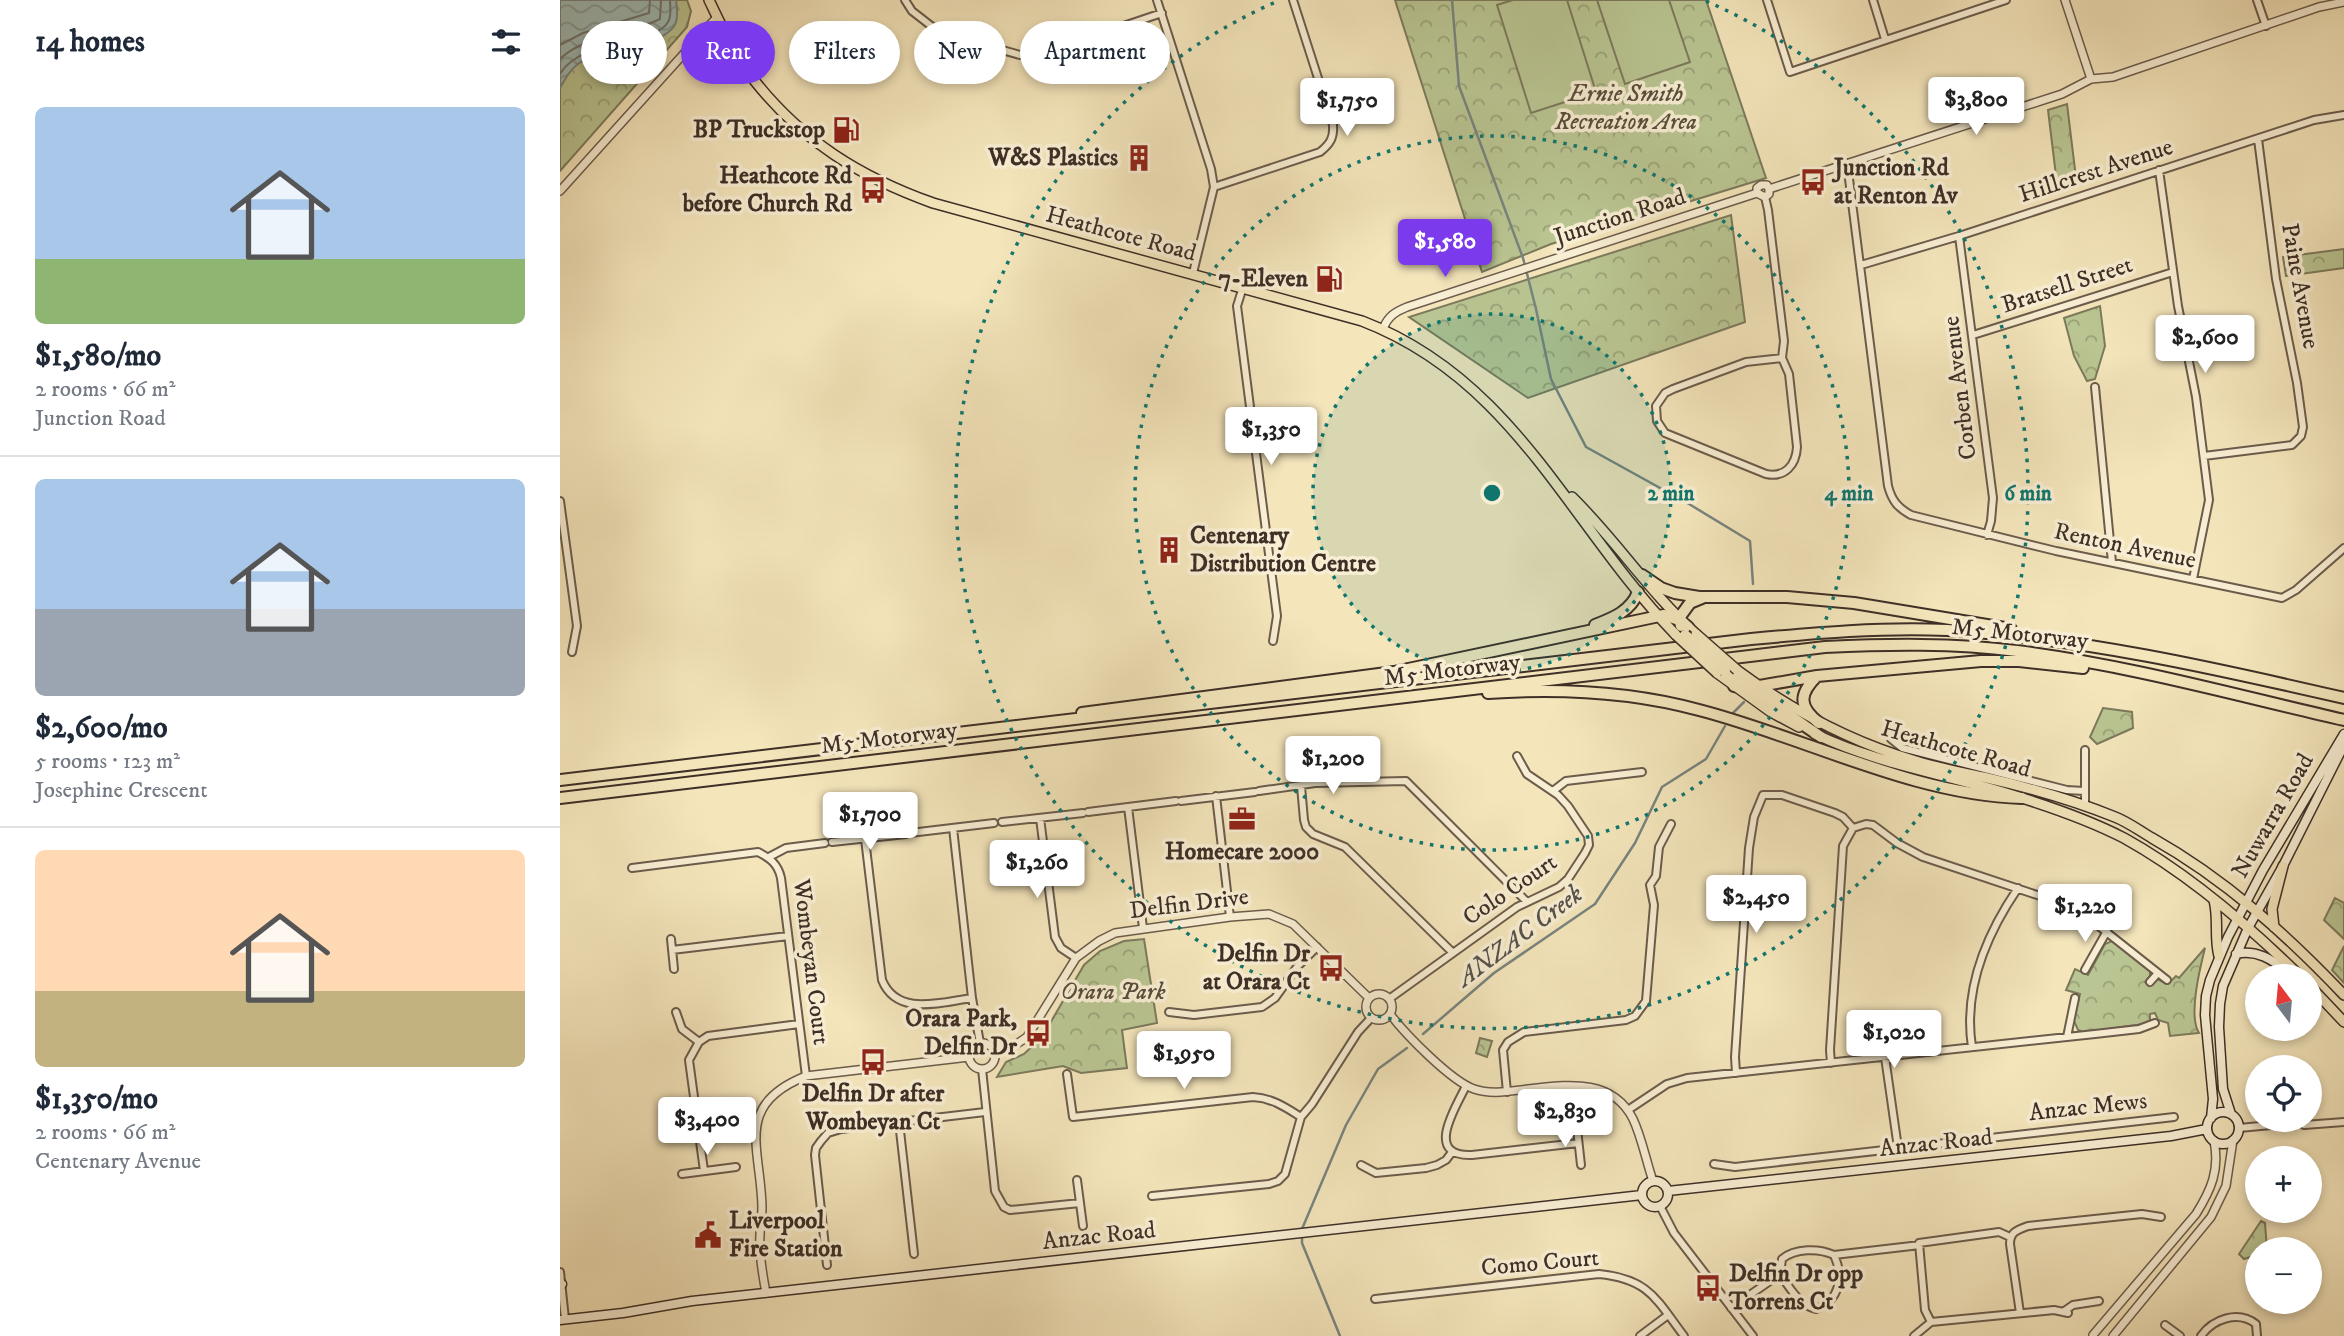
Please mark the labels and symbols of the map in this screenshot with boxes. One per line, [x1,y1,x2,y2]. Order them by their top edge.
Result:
pin: $1,750 [1290,78,1404,138]
pin: $3,800 [1919,78,2033,137]
park label: Ernie Smith Recreation Area [1554,79,1697,137]
place label: BP Truckstop [693,115,825,145]
fuel station icon: BP Truckstop [831,115,861,145]
street label: Hillcrest Avenue [2015,132,2177,210]
place label: W&S Plastics [987,143,1118,173]
building icon: W&S Plastics [1124,143,1154,173]
place label: Junction Rd at Renton Av [1831,153,1959,211]
place label: Heathcote Rd before Church Rd [682,161,853,219]
bus stop icon: Junction Rd at Renton Av [1798,167,1828,197]
bus stop icon: Heathcote Rd before Church Rd [858,175,888,205]
street label: Junction Road [1549,182,1690,253]
street label: Heathcote Road [1042,200,1200,269]
pin: $1,580 [1388,219,1502,279]
street label: Paine Avenue [2274,221,2326,351]
street label: Bratsell Street [1998,250,2137,320]
place label: 7-Eleven [1219,264,1308,294]
fuel station icon: 7-Eleven [1314,264,1344,294]
street label: Corben Avenue [1936,314,1984,462]
pin: $2,600 [2148,316,2262,375]
pin: $1,350 [1214,407,1328,467]
centre of rings [1480,481,1504,505]
text: 2 min [1648,481,1696,507]
text: 4 min [1825,481,1874,507]
text: 6 min [2004,481,2053,507]
street label: Renton Avenue [2051,516,2199,576]
place label: Centenary Distribution Centre [1190,521,1376,579]
building icon: Centenary Distribution Centre [1154,535,1184,565]
street label: M5 Motorway [1950,612,2091,656]
street label: M5 Motorway [1382,647,1523,693]
street label: Heathcote Road [1878,713,2034,785]
street label: M5 Motorway [819,715,960,761]
pin: $1,200 [1276,736,1390,796]
street label: Nuwarra Road [2225,748,2321,884]
pin: $1,700 [813,792,927,852]
office icon: Homecare 2000 [1227,804,1257,834]
place label: Homecare 2000 [1165,837,1319,867]
pin: $1,260 [980,841,1094,900]
street label: Colo Court [1457,847,1563,932]
street label: Wombeyan Court [786,876,836,1047]
pin: $2,450 [1699,876,1813,935]
water label: ANZAC Creek [1448,878,1590,996]
street label: Delfin Drive [1128,882,1250,926]
pin: $1,220 [2028,884,2142,944]
place label: Delfin Dr at Orara Ct [1203,939,1311,997]
bus stop icon: Delfin Dr at Orara Ct [1316,953,1346,983]
north arrow [2245,964,2322,1041]
park label: Orara Park [1061,977,1165,1007]
place label: Orara Park, Delfin Dr [905,1004,1018,1062]
pin: $1,020 [1837,1010,1951,1070]
bus stop icon: Orara Park, Delfin Dr [1023,1018,1053,1048]
pin: $1,950 [1127,1032,1241,1091]
bus stop icon: Delfin Dr after Wombeyan Ct [858,1047,888,1077]
place label: Delfin Dr after Wombeyan Ct [802,1079,945,1137]
street label: Anzac Mews [2027,1086,2149,1128]
pin: $2,830 [1508,1090,1622,1149]
pin: $3,400 [650,1098,764,1157]
street label: Anzac Road [1878,1122,1994,1164]
place label: Liverpool Fire Station [729,1206,843,1264]
street label: Anzac Road [1041,1215,1157,1257]
public building icon: Liverpool Fire Station [693,1220,723,1250]
street label: Como Court [1480,1243,1601,1283]
place label: Delfin Dr opp Torrens Ct [1728,1259,1863,1317]
bus stop icon: Delfin Dr opp Torrens Ct [1693,1273,1723,1303]

